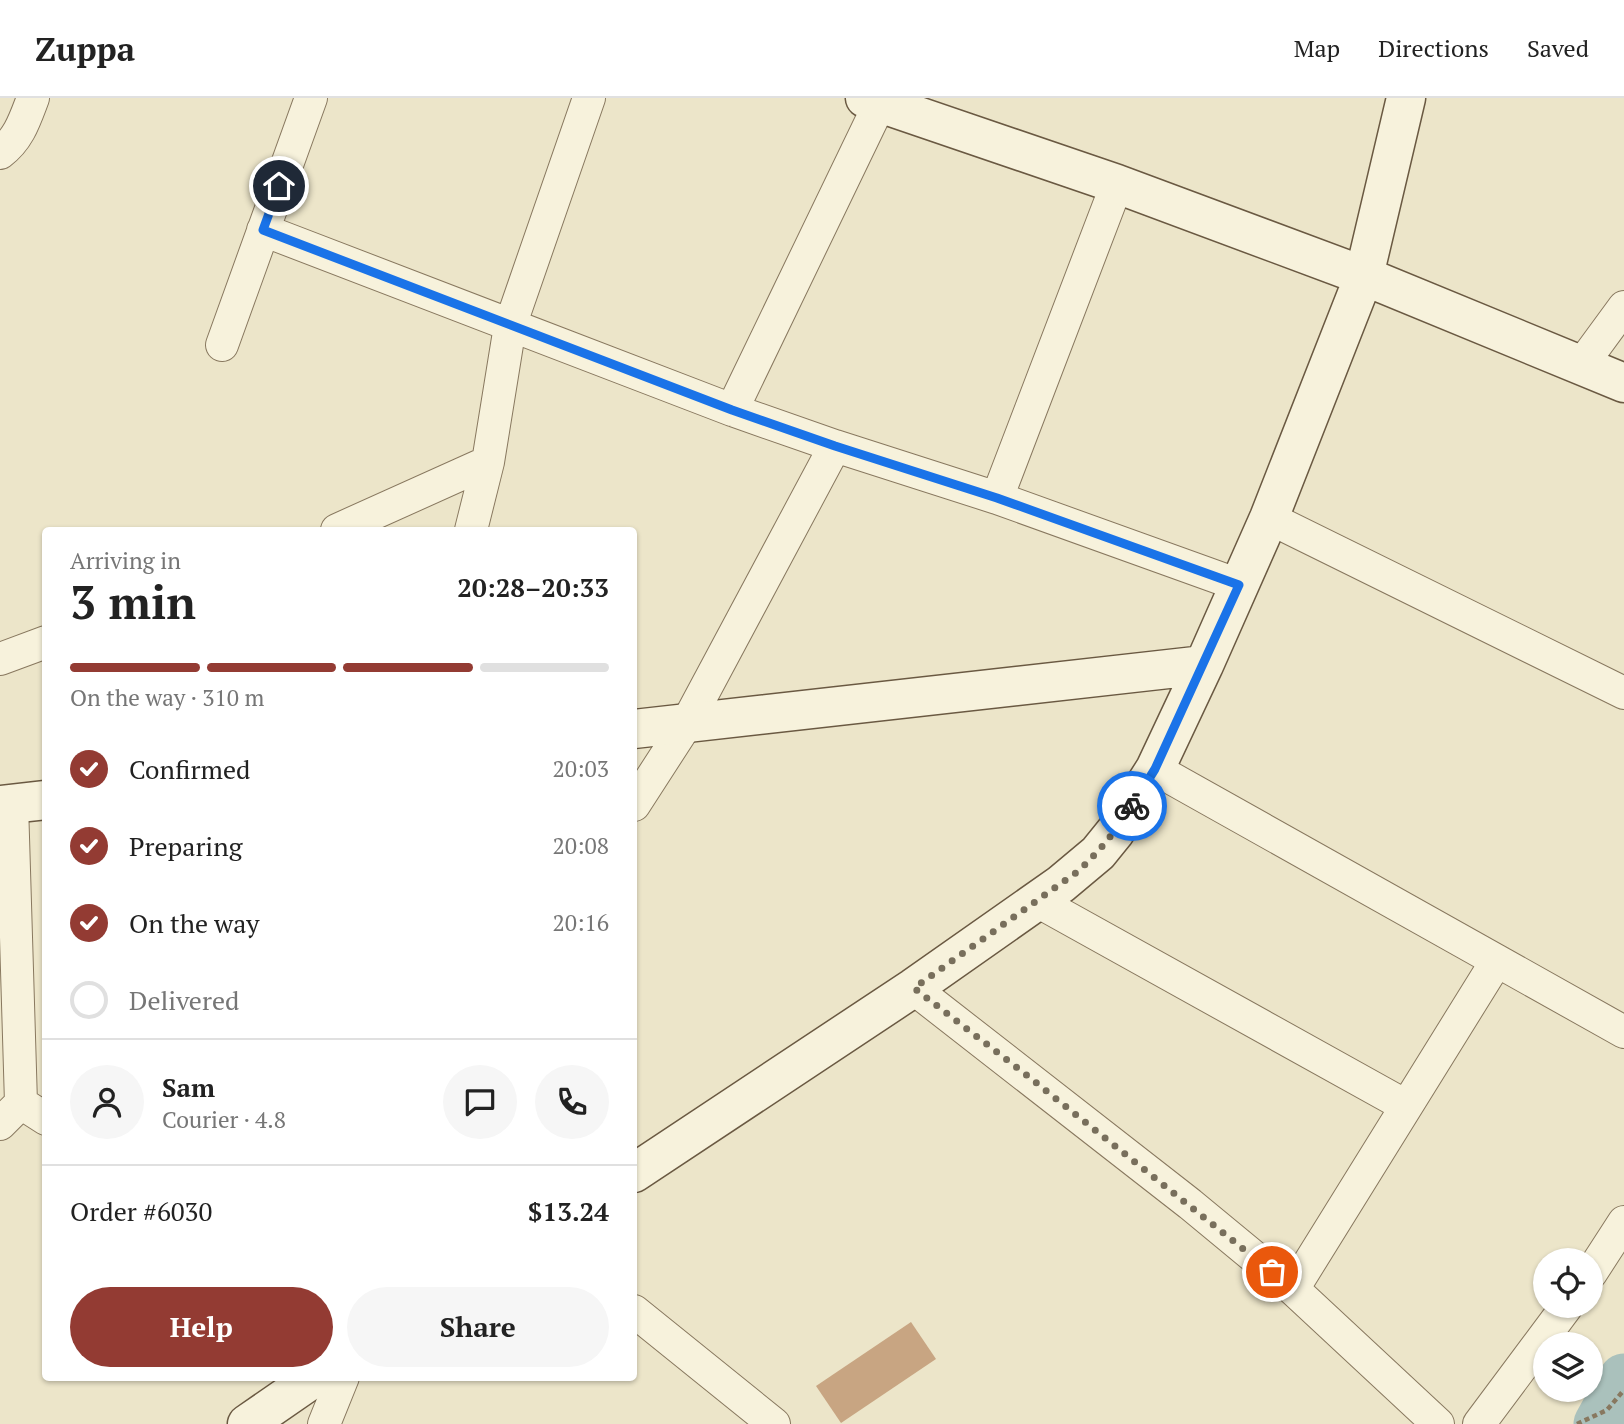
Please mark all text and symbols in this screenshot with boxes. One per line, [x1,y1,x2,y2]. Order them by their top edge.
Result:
text: Zuppa [35,27,135,70]
text: Map [1294,32,1340,64]
text: Directions [1378,32,1489,64]
text: Saved [1527,32,1589,64]
pin [249,156,309,216]
icon: home [260,167,298,205]
text: Arriving in [70,545,181,576]
text: 20:28–20:33 [457,570,609,604]
text: 3 min [70,571,196,632]
text: On the way · 310 m [70,682,264,713]
icon: check [70,750,108,788]
text: Confirmed [129,752,250,786]
text: 20:03 [552,753,609,784]
courier [1097,771,1167,841]
icon: bike [1113,787,1151,825]
icon: check [70,827,108,865]
text: Preparing [129,829,242,863]
text: 20:08 [552,830,609,861]
icon: check [70,904,108,942]
text: On the way [129,906,260,940]
text: 20:16 [552,907,609,938]
text: Delivered [129,983,239,1017]
button: person [70,1065,144,1139]
button: chat [443,1065,517,1139]
button: phone [535,1065,609,1139]
text: Sam [162,1070,215,1104]
text: Courier · 4.8 [162,1104,286,1135]
text: Order #6030 [70,1194,212,1228]
text: $13.24 [528,1194,609,1228]
pin [1242,1242,1302,1302]
map controls [1533,1248,1603,1402]
button: locate [1533,1248,1603,1318]
icon: bag [1253,1253,1291,1291]
button: Help [70,1287,333,1367]
button: Share [347,1287,609,1367]
button: layers [1533,1332,1603,1402]

